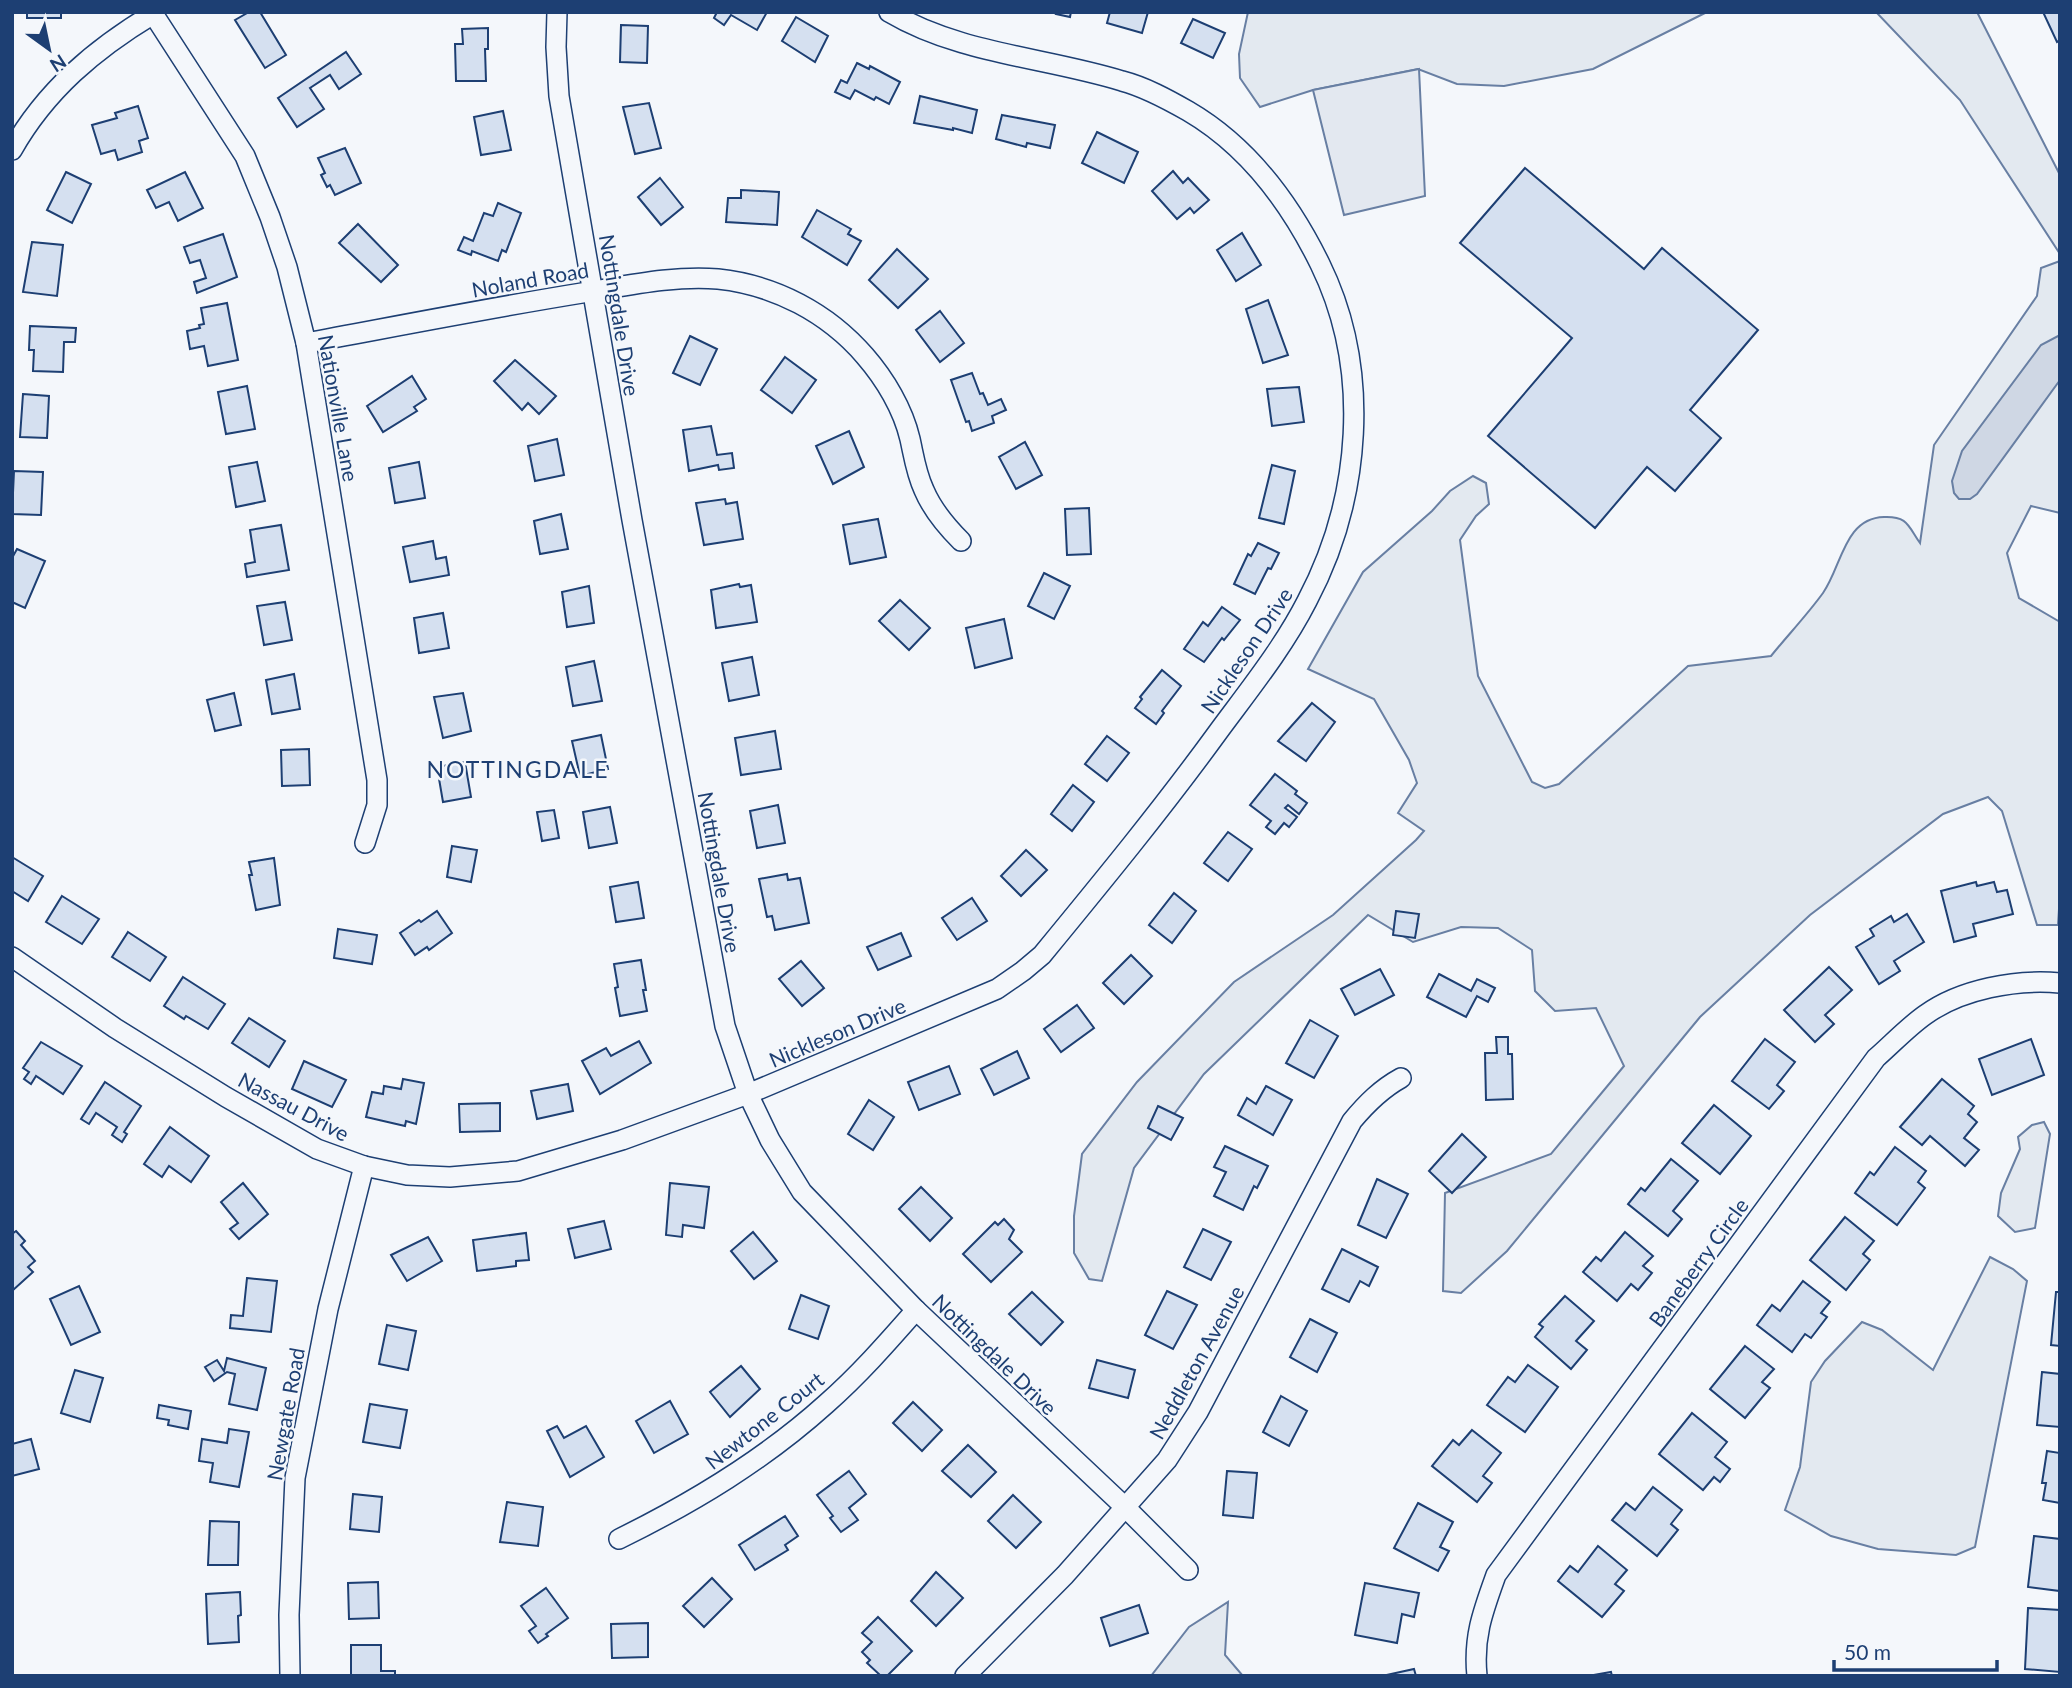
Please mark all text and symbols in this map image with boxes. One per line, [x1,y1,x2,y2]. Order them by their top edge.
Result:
north arrow [14,14,84,84]
text: N [46,50,71,77]
street label: Nottingdale Drive [595,232,645,398]
street label: Noland Road [470,256,590,302]
street label: Nationville Lane [314,333,364,483]
street label: Nickleson Drive [1195,583,1297,717]
district label: NOTTINGDALE [427,755,609,783]
street label: Nottingdale Drive [694,789,746,955]
street label: Nickleson Drive [765,992,909,1072]
street label: Nassau Drive [234,1066,354,1146]
street label: Baneberry Circle [1643,1193,1753,1331]
street label: Neddleton Avenue [1143,1281,1249,1443]
street label: Nottingdale Drive [928,1288,1062,1420]
street label: Newgate Road [261,1345,309,1483]
street label: Newtone Court [700,1366,829,1474]
scale bar [1834,1628,1997,1672]
text: 50 m [1844,1639,1891,1664]

